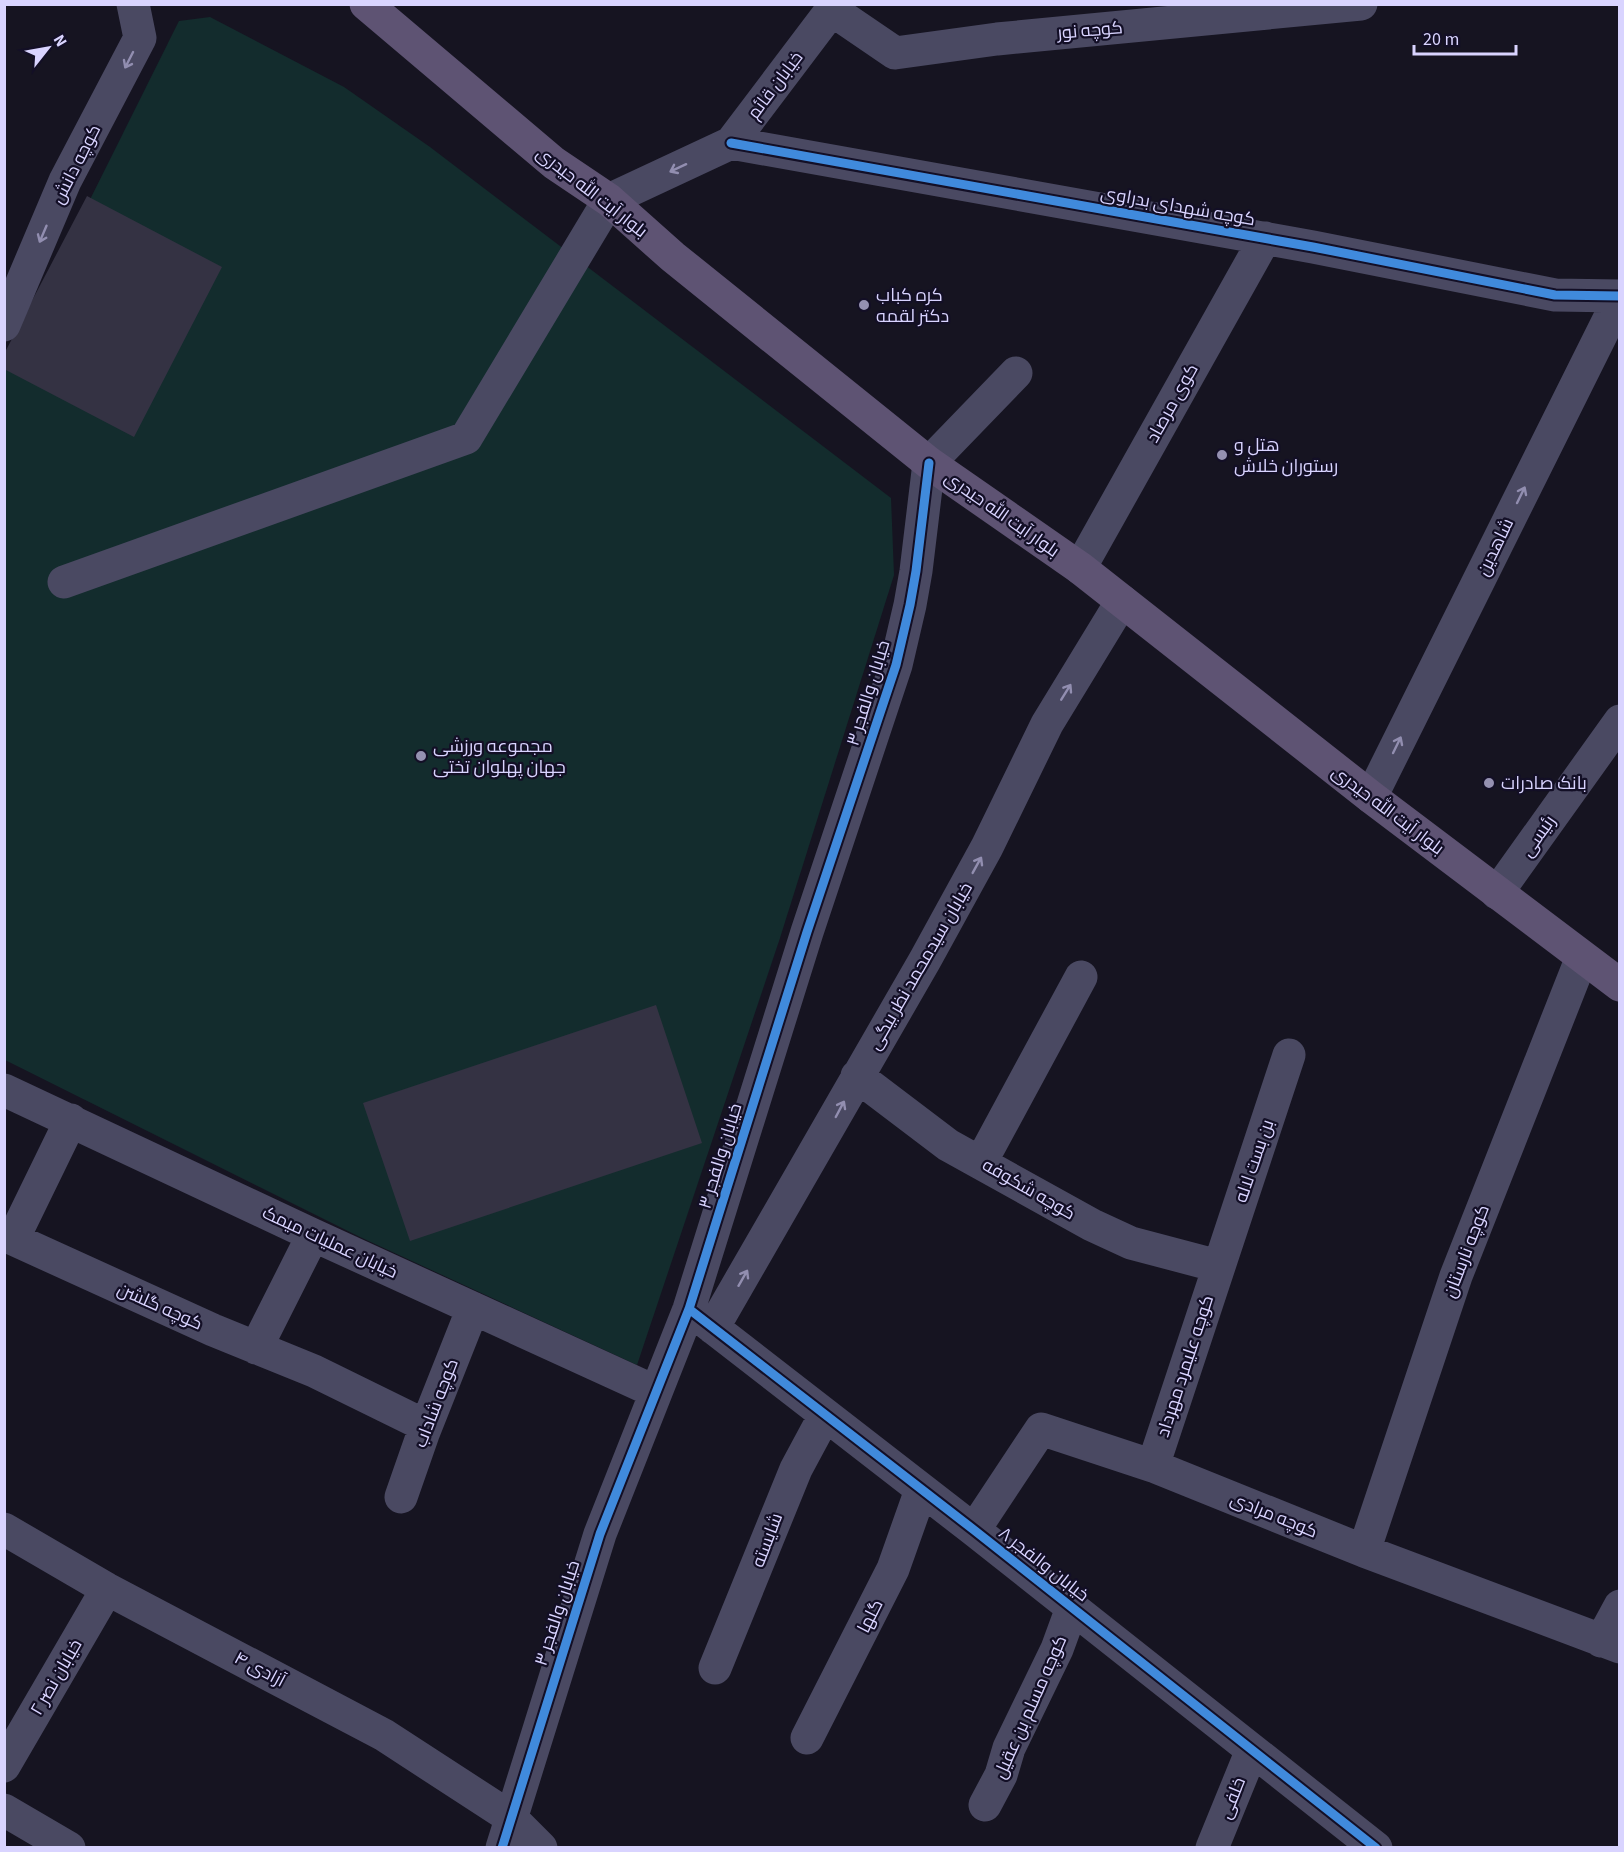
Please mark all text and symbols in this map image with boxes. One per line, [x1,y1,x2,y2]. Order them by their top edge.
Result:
street label: کوچه نور [1055,15,1124,46]
north arrow [18,18,78,78]
scale bar [1414,18,1516,56]
text: 20 m [1423,27,1459,52]
text: N [48,31,72,51]
street label: خیابان قائم [742,46,809,124]
one-way arrow [123,50,135,68]
street label: کوچه دانش [46,120,107,208]
street label: بلوار آیت الله حیدری [531,141,653,244]
one-way arrow [670,163,688,174]
street label: کوچه شهدای بدراوی [1099,181,1257,232]
one-way arrow [37,224,48,243]
place label: کره کباب دکتر لقمه [876,283,949,329]
marker: کره کباب دکتر لقمه [857,298,871,312]
street label: کوی مرصاد [1140,359,1204,447]
place label: هتل و رستوران خلاش [1234,433,1338,479]
marker: هتل و رستوران خلاش [1215,448,1229,462]
street label: بلوار آیت الله حیدری [939,465,1064,563]
one-way arrow [1516,487,1527,505]
street label: شاهدین [1471,514,1520,580]
street label: خیابان والفجر ۳ [841,637,896,749]
one-way arrow [1061,684,1073,701]
place label: مجموعه ورزشی جهان پهلوان تختی [433,734,566,780]
one-way arrow [1391,736,1403,754]
marker: مجموعه ورزشی جهان پهلوان تختی [414,749,428,763]
street label: بلوار آیت الله حیدری [1326,760,1449,861]
place label: بانک صادرات [1501,771,1587,796]
marker: بانک صادرات [1482,776,1496,790]
street label: رئیسی [1515,810,1562,862]
one-way arrow [972,857,983,875]
street label: خیابان سیدمحمد نظر بیگی [862,878,979,1055]
street label: خیابان والفجر ۳ [693,1100,748,1212]
one-way arrow [835,1100,846,1118]
street label: بن بست لاله [1229,1116,1280,1206]
street label: کوچه شکوفه [977,1153,1080,1226]
street label: خیابان عملیات میمک [258,1200,402,1285]
street label: کوچه نارستان [1437,1201,1496,1301]
one-way arrow [737,1270,749,1287]
street label: کوچه گلشن [113,1277,206,1336]
street label: کوچه علیمرد مهرداد [1151,1292,1220,1440]
street label: کوچه شاداب [408,1355,465,1451]
street label: کوچه مرادی [1226,1487,1321,1544]
street label: شایسته [746,1509,789,1571]
street label: خیابان والفجر ۸ [993,1521,1094,1608]
street label: خیابان والفجر ۳ [529,1557,586,1669]
street label: گلها [851,1595,889,1637]
street label: کوچه مسلم بن عقیل [988,1631,1073,1783]
street label: خیابان نصر ۲ [25,1634,88,1720]
street label: آزادی ۴ [230,1646,290,1693]
street label: خلفی [1213,1774,1252,1823]

